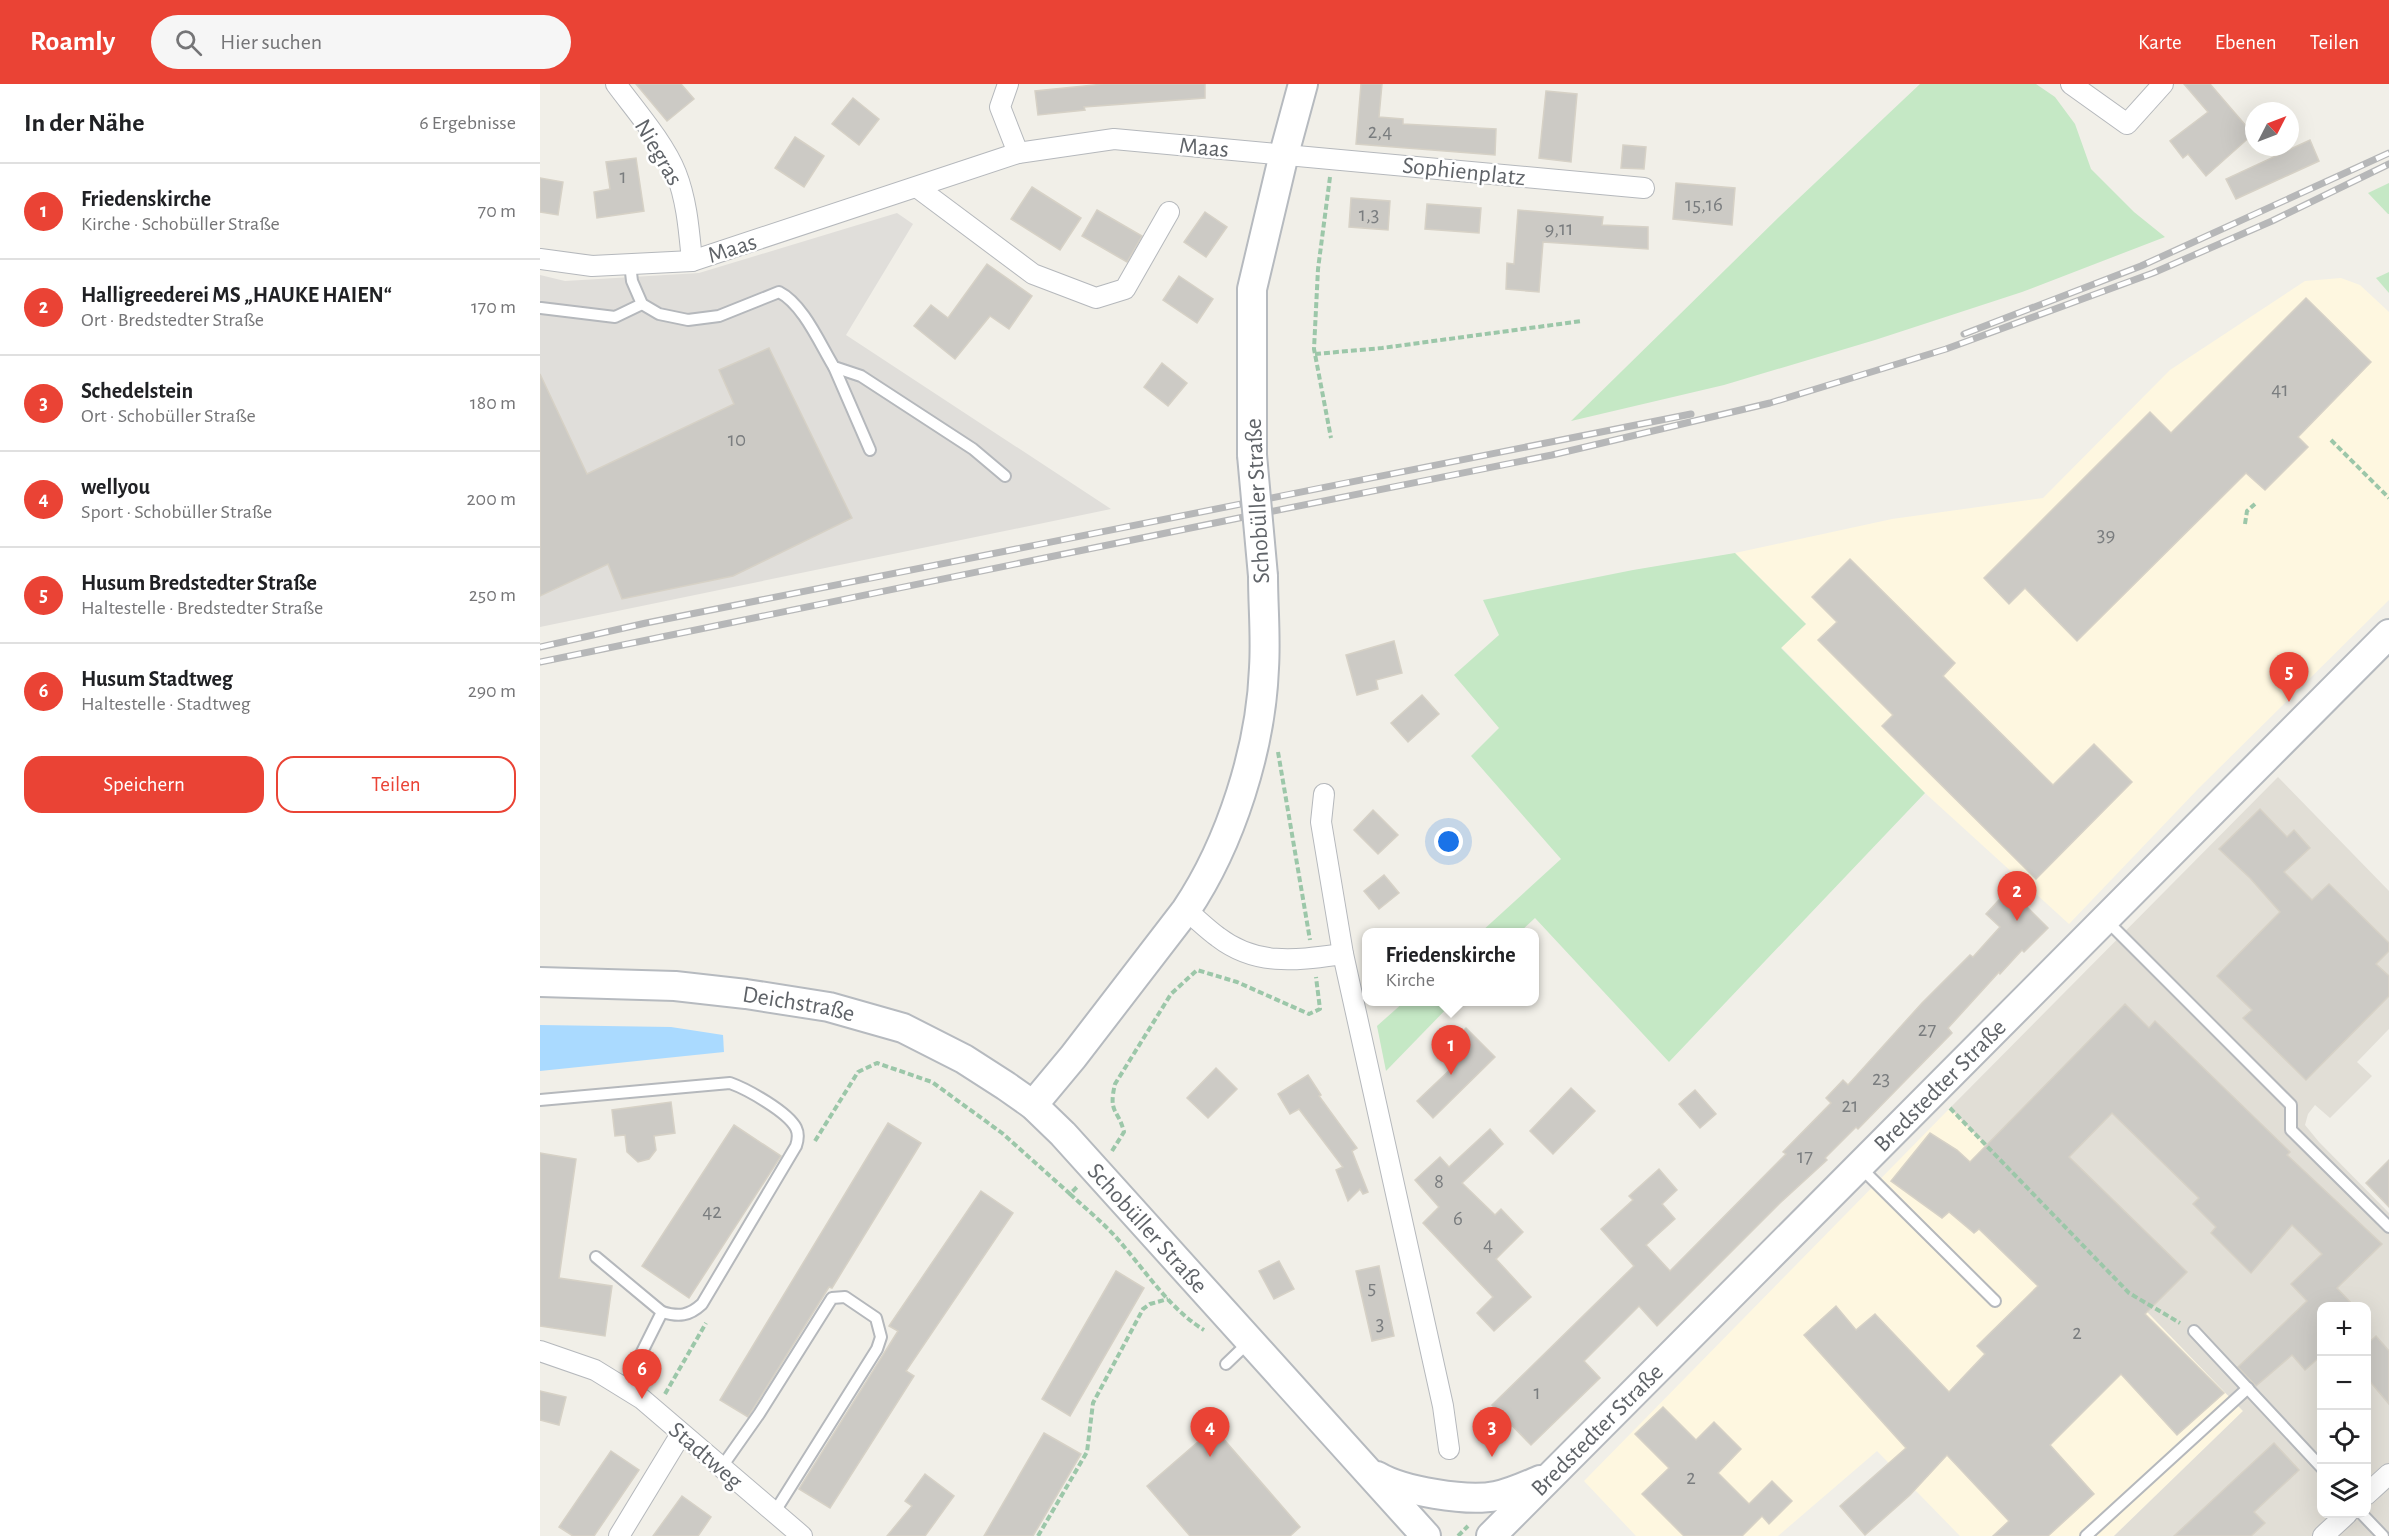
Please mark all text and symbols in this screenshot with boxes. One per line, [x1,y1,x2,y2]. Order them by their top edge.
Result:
search box [151,15,571,69]
icon: search [172,26,205,59]
text: Roamly [30,28,115,56]
text: Hier suchen [220,31,322,53]
text: Karte [2138,32,2182,53]
text: Ebenen [2215,32,2277,53]
text: Teilen [2310,32,2359,53]
north arrow [2245,102,2299,156]
text: In der Nähe [24,110,144,136]
text: 6 Ergebnisse [419,113,516,133]
street label: Niegras [630,115,687,190]
house number: 2,4 [1368,121,1392,142]
street label: Maas [1178,134,1230,162]
street label: Sophienplatz [1401,154,1527,190]
house number: 1 [619,166,627,187]
text: Friedenskirche [81,188,211,210]
house number: 15,16 [1685,194,1723,215]
text: 1 [40,201,47,221]
text: 70 m [478,201,516,221]
house number: 1,3 [1359,204,1379,225]
text: Kirche · Schobüller Straße [81,214,280,234]
house number: 9,11 [1544,218,1574,239]
street label: Maas [705,230,760,268]
text: Halligreederei MS „HAUKE HAIEN“ [81,284,392,306]
text: 2 [39,297,48,317]
text: 170 m [471,297,516,317]
text: Ort · Bredstedter Straße [81,310,264,330]
house number: 41 [2271,379,2289,400]
text: Schedelstein [81,380,193,402]
text: 3 [39,393,48,413]
text: 180 m [470,393,516,413]
text: Ort · Schobüller Straße [81,406,256,426]
street label: Schobüller Straße [1242,418,1274,584]
house number: 10 [728,429,746,450]
text: wellyou [81,476,150,498]
text: 4 [38,489,49,509]
text: 200 m [466,489,516,509]
text: Sport · Schobüller Straße [81,502,272,522]
house number: 39 [2097,524,2115,545]
text: Husum Bredstedter Straße [81,572,317,594]
text: 5 [39,585,48,605]
text: 250 m [469,585,516,605]
text: Haltestelle · Bredstedter Straße [81,598,323,618]
pin: 5 [2270,652,2308,702]
text: Husum Stadtweg [81,668,233,690]
text: 6 [39,681,48,701]
text: 290 m [468,681,516,701]
text: Haltestelle · Stadtweg [81,694,251,714]
button: Speichern [24,756,264,813]
button: Teilen [276,756,516,813]
your location [1434,827,1463,856]
pin: 2 [1998,872,2036,921]
popup [1362,928,1539,1006]
text: Friedenskirche [1385,944,1516,966]
text: Kirche [1385,970,1435,990]
street label: Deichstraße [741,983,857,1027]
street label: Bredstedter Straße [1870,1015,2011,1157]
house number: 27 [1918,1019,1936,1040]
pin: 1 [1432,1026,1470,1075]
house number: 23 [1872,1068,1890,1089]
house number: 21 [1842,1095,1858,1116]
house number: 17 [1797,1146,1813,1167]
street label: Schobüller Straße [1083,1159,1211,1298]
house number: 8 [1434,1171,1444,1192]
house number: 42 [702,1201,722,1222]
house number: 6 [1453,1208,1463,1229]
house number: 4 [1483,1234,1493,1255]
house number: 5 [1368,1277,1376,1298]
map controls [2317,1302,2371,1518]
button: + [2317,1302,2371,1356]
house number: 3 [1376,1313,1384,1334]
house number: 2 [2072,1322,2082,1343]
pin: 6 [622,1350,662,1399]
button: − [2317,1356,2371,1410]
street label: Bredstedter Straße [1527,1360,1668,1501]
house number: 1 [1533,1382,1541,1403]
pin: 4 [1190,1408,1230,1457]
pin: 3 [1472,1408,1512,1457]
button: locate [2317,1410,2371,1464]
street label: Stadtweg [664,1418,747,1494]
button: layers [2317,1464,2371,1518]
house number: 2 [1686,1467,1696,1488]

